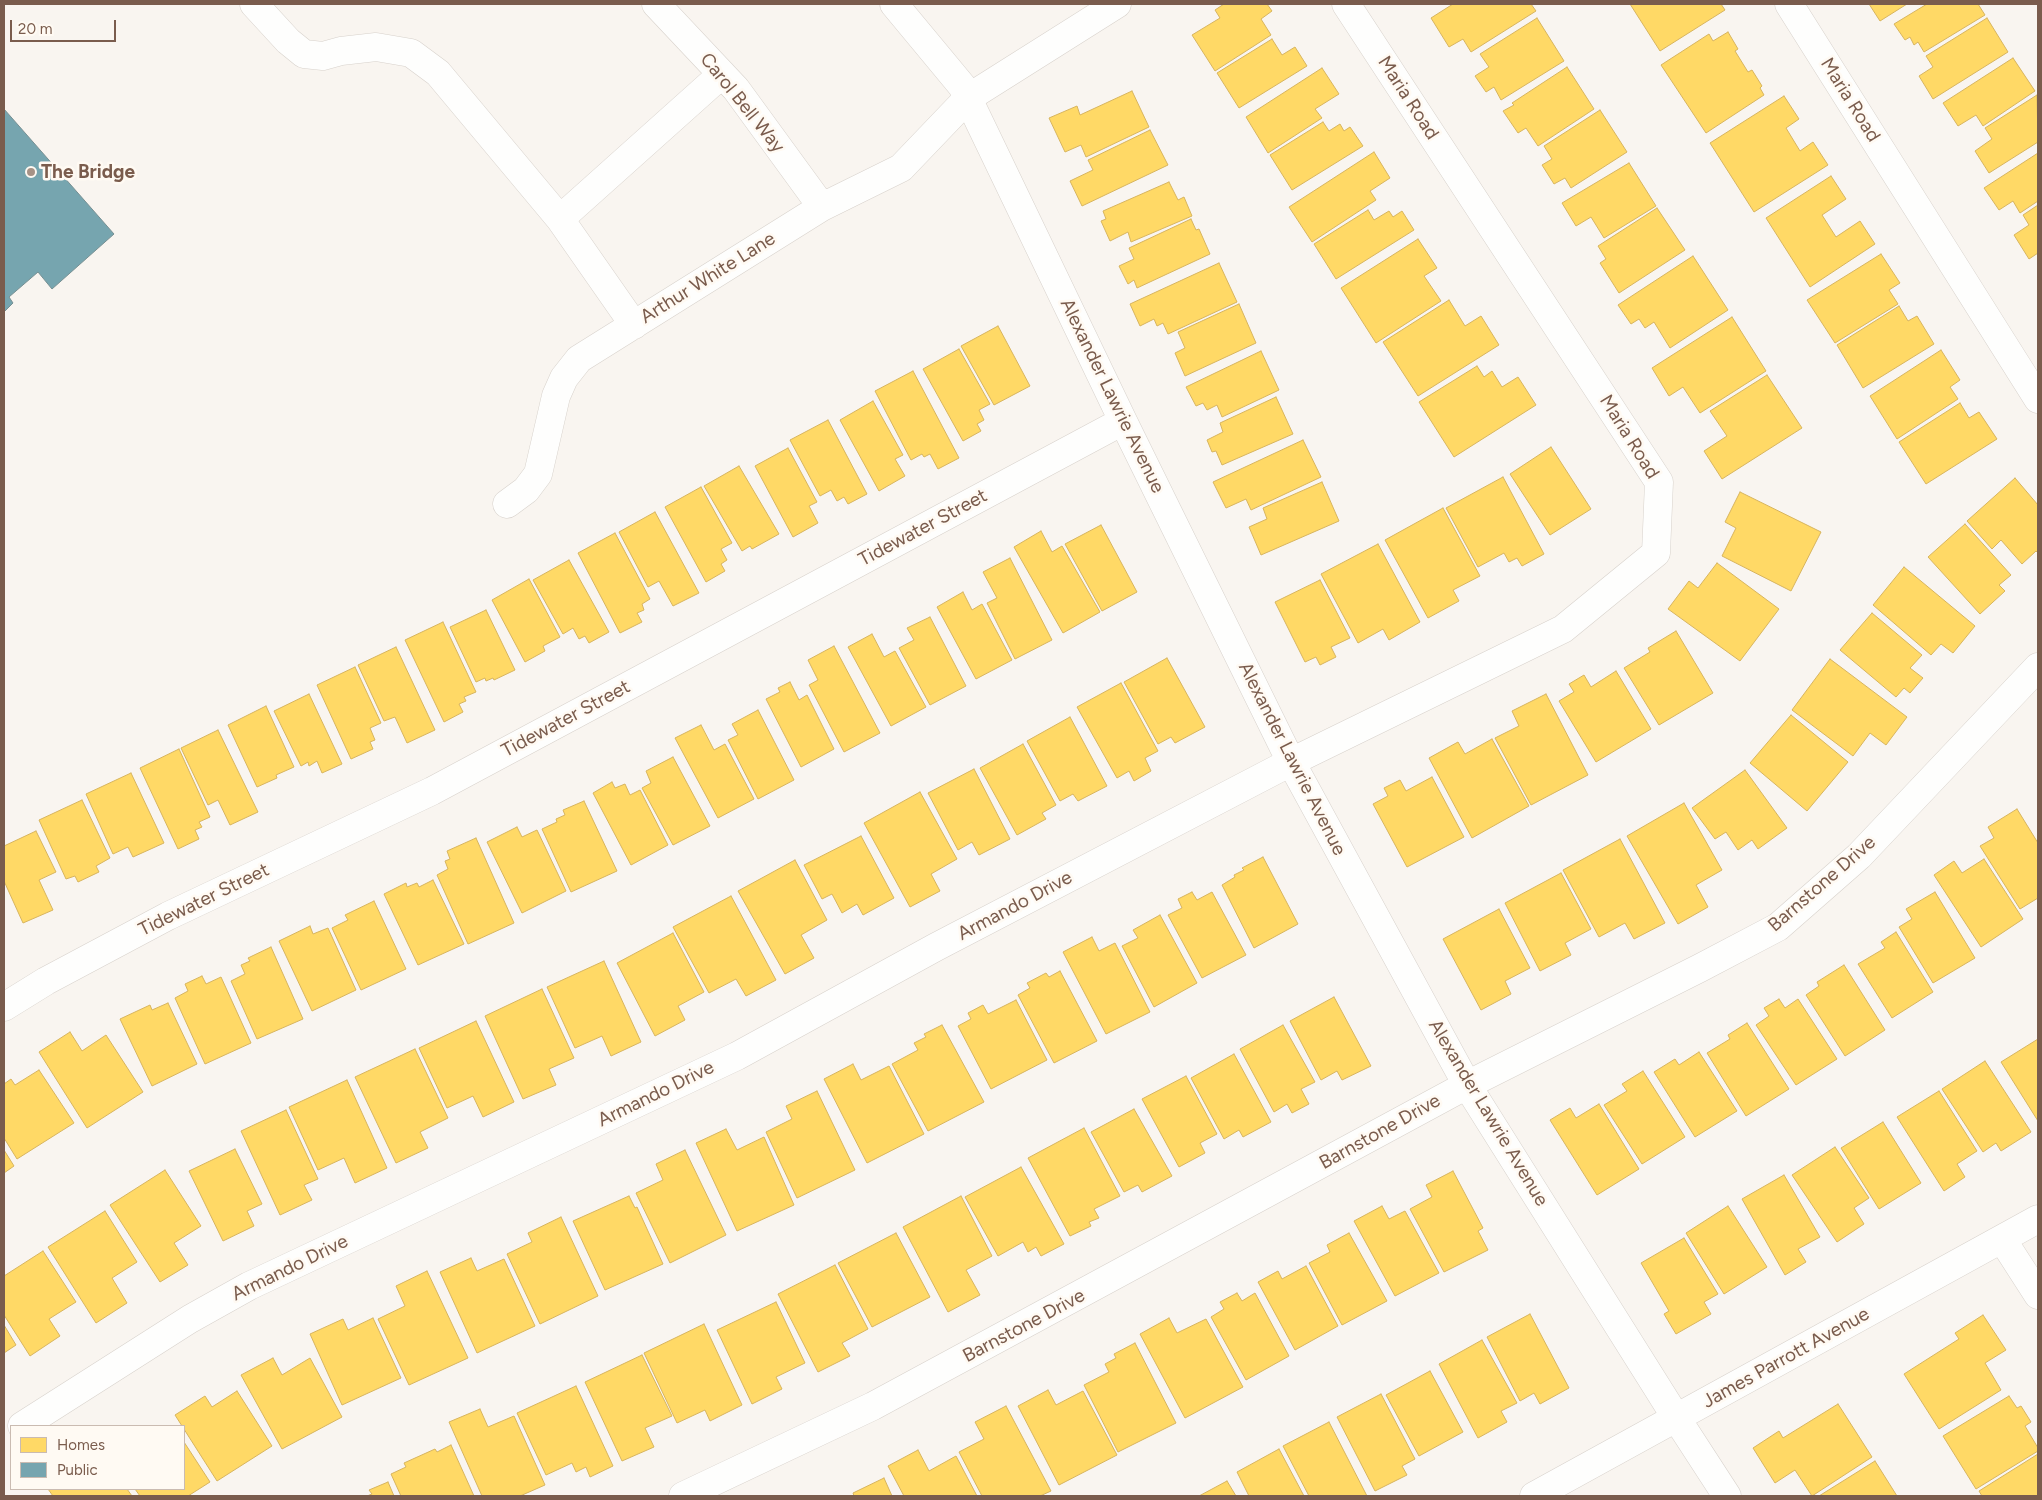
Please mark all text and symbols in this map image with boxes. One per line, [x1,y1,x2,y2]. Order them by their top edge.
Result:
scale bar [12,10,119,42]
text: 20 m [18,20,52,38]
street label: Carol Bell Way [695,49,789,157]
street label: Maria Road [1373,52,1443,144]
street label: Maria Road [1815,54,1885,146]
place label: The Bridge [41,161,135,183]
marker: The Bridge [25,166,37,178]
street label: Arthur White Lane [636,227,780,329]
street label: Alexander Lawrie Avenue [1055,295,1169,497]
street label: Maria Road [1594,391,1664,483]
street label: Tidewater Street [855,485,991,571]
street label: Alexander Lawrie Avenue [1233,659,1351,859]
street label: Tidewater Street [498,676,634,762]
street label: Barnstone Drive [1764,831,1880,937]
street label: Tidewater Street [135,859,273,941]
street label: Armando Drive [954,866,1076,946]
street label: Alexander Lawrie Avenue [1423,1016,1553,1210]
street label: Armando Drive [594,1056,718,1132]
street label: Barnstone Drive [1315,1089,1445,1175]
street label: Armando Drive [228,1230,352,1306]
street label: Barnstone Drive [959,1284,1089,1368]
street label: James Parrott Avenue [1699,1303,1873,1413]
legend [10,1425,185,1490]
text: Homes [57,1436,105,1454]
text: Public [57,1461,98,1479]

